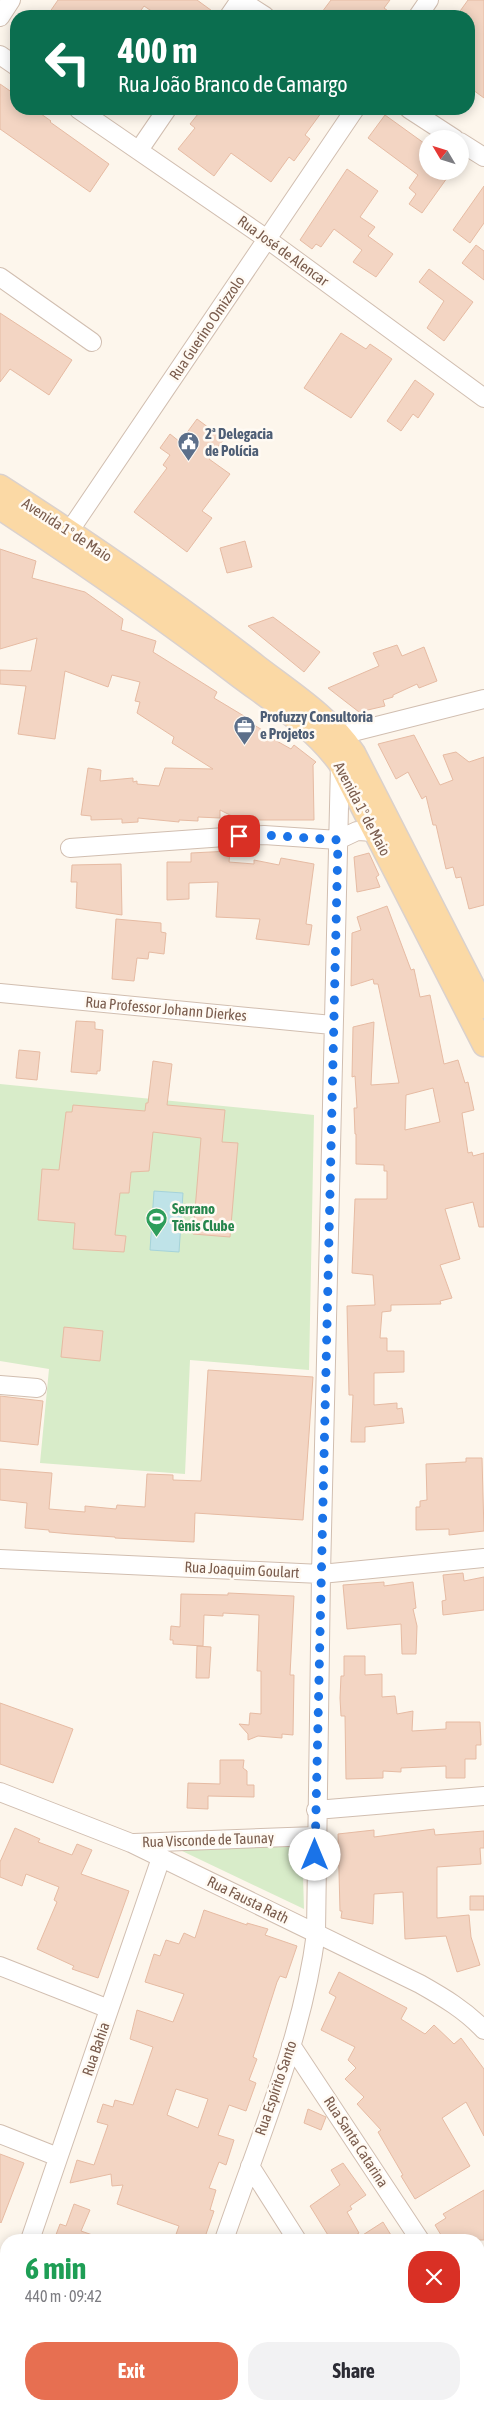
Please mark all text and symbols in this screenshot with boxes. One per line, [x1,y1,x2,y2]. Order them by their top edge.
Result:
icon: left [35,30,100,95]
text: 400 m [118,30,197,70]
text: Rua João Branco de Camargo [118,71,348,97]
north arrow [419,130,469,180]
map controls [419,130,469,180]
street label: Rua José de Alencar [235,212,332,290]
street label: Rua Guerino Omizzolo [166,273,248,383]
place label: 2ª Delegacia de Polícia [205,425,273,459]
public building icon: 2ª Delegacia de Polícia [177,431,201,462]
street label: Avenida 1º de Maio [19,494,115,565]
place label: Profuzzy Consultoria e Projetos [260,708,373,742]
office icon: Profuzzy Consultoria e Projetos [232,714,256,745]
street label: Avenida 1º de Maio [331,759,394,859]
pin [218,815,260,857]
icon: arrive [225,822,253,850]
street label: Rua Professor Johann Dierkes [85,993,247,1024]
place label: Serrano Tênis Clube [172,1200,235,1234]
sports icon: Serrano Tênis Clube [144,1206,168,1237]
street label: Rua Joaquim Goulart [184,1558,300,1581]
position arrow [288,1828,340,1880]
street label: Rua Visconde de Taunay [142,1829,274,1850]
street label: Rua Fausta Rath [205,1873,292,1927]
street label: Rua Bahia [78,2020,113,2078]
street label: Rua Espírito Santo [251,2038,300,2137]
street label: Rua Santa Catarina [321,2093,392,2190]
text: 6 min [25,2251,86,2285]
button: close [408,2251,460,2303]
text: 440 m · 09:42 [25,2287,102,2305]
button: Exit [25,2342,238,2400]
button: Share [248,2342,460,2400]

